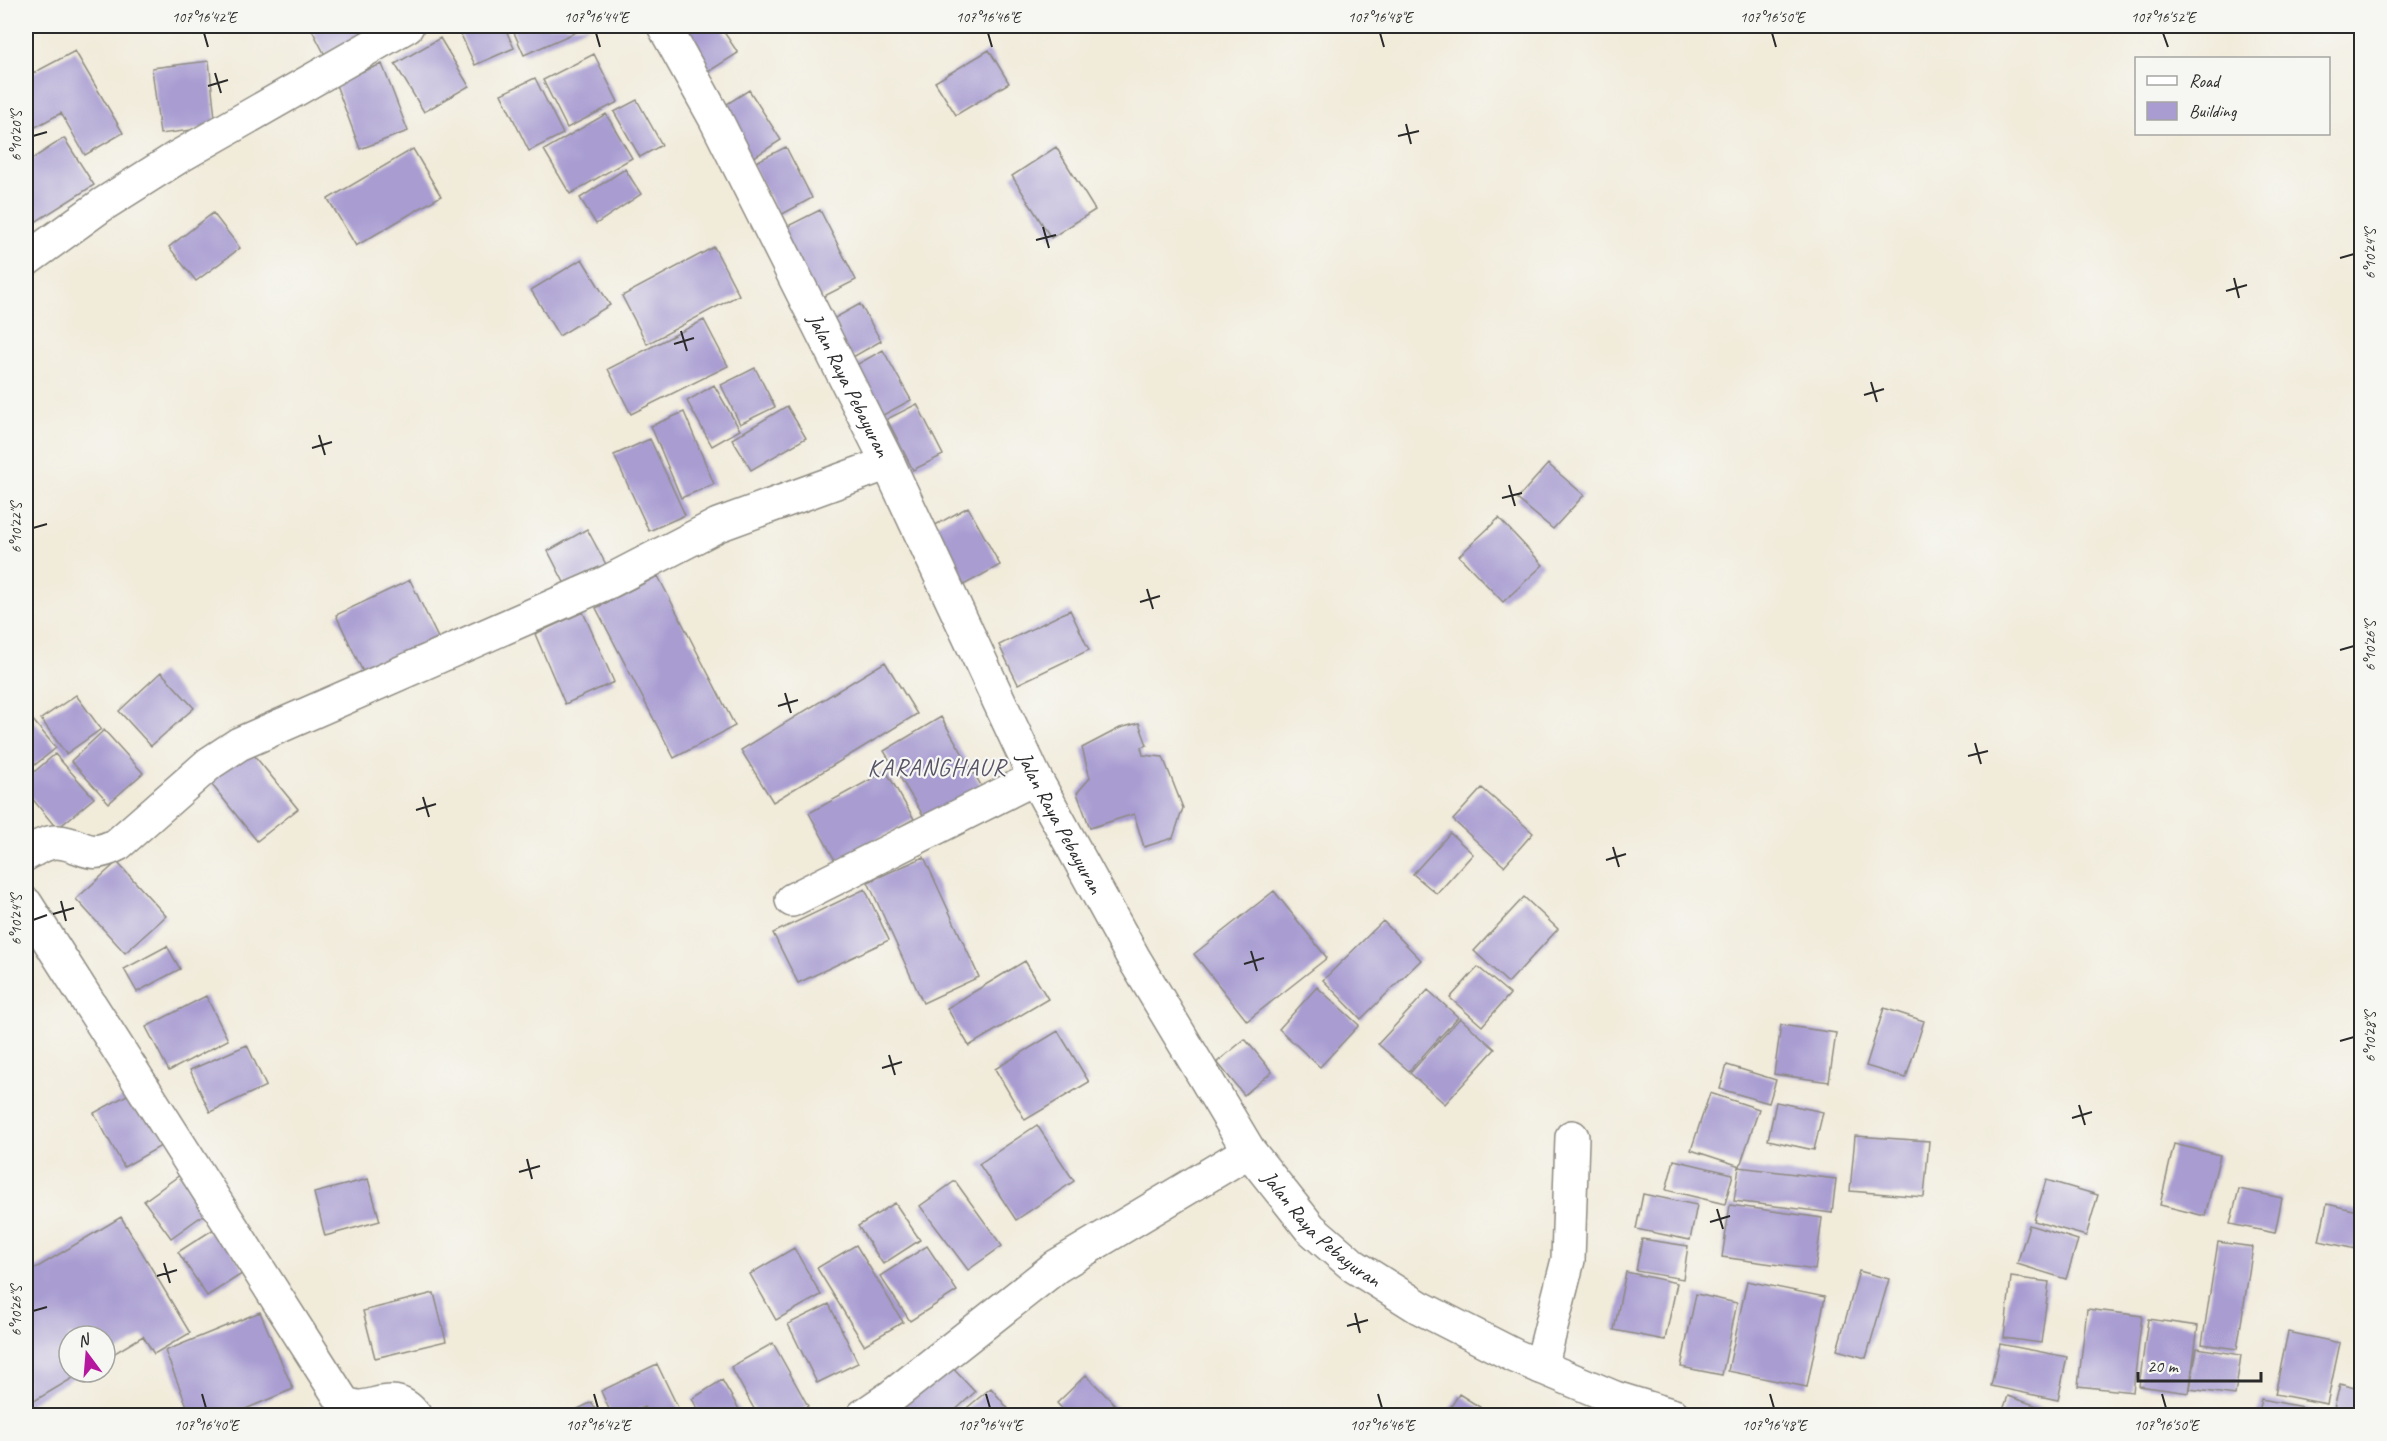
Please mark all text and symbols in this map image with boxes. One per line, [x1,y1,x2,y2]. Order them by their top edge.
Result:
text: 107°16'42"E [172,8,238,27]
text: 107°16'44"E [564,8,630,27]
text: 107°16'46"E [956,8,1022,27]
text: 107°16'48"E [1348,8,1414,27]
text: 107°16'50"E [1740,8,1806,27]
text: 107°16'52"E [2131,8,2197,27]
legend [2135,57,2330,135]
text: Road [2189,70,2222,92]
text: Building [2189,100,2238,122]
text: 6°10'20"S [7,108,26,161]
text: 6°10'24"S [2361,226,2380,279]
street label: Jalan Raya Pebayuran [802,308,896,462]
text: 6°10'22"S [7,500,26,553]
text: 6°10'26"S [2361,618,2380,671]
street label: Jalan Raya Pebayuran [1011,747,1109,899]
district label: KARANGHAUR [867,752,1008,782]
text: 6°10'24"S [7,892,26,945]
text: 6°10'28"S [2361,1009,2380,1062]
street label: Jalan Raya Pebayuran [1256,1165,1386,1293]
text: 6°10'26"S [7,1283,26,1336]
north arrow [57,1324,117,1384]
text: N [76,1329,94,1352]
scale bar [2138,1345,2261,1383]
text: 20 m [2147,1355,2180,1377]
text: 107°16'40"E [174,1416,240,1435]
text: 107°16'42"E [566,1416,632,1435]
text: 107°16'44"E [958,1416,1024,1435]
text: 107°16'46"E [1350,1416,1416,1435]
text: 107°16'48"E [1742,1416,1808,1435]
text: 107°16'50"E [2134,1416,2200,1435]

